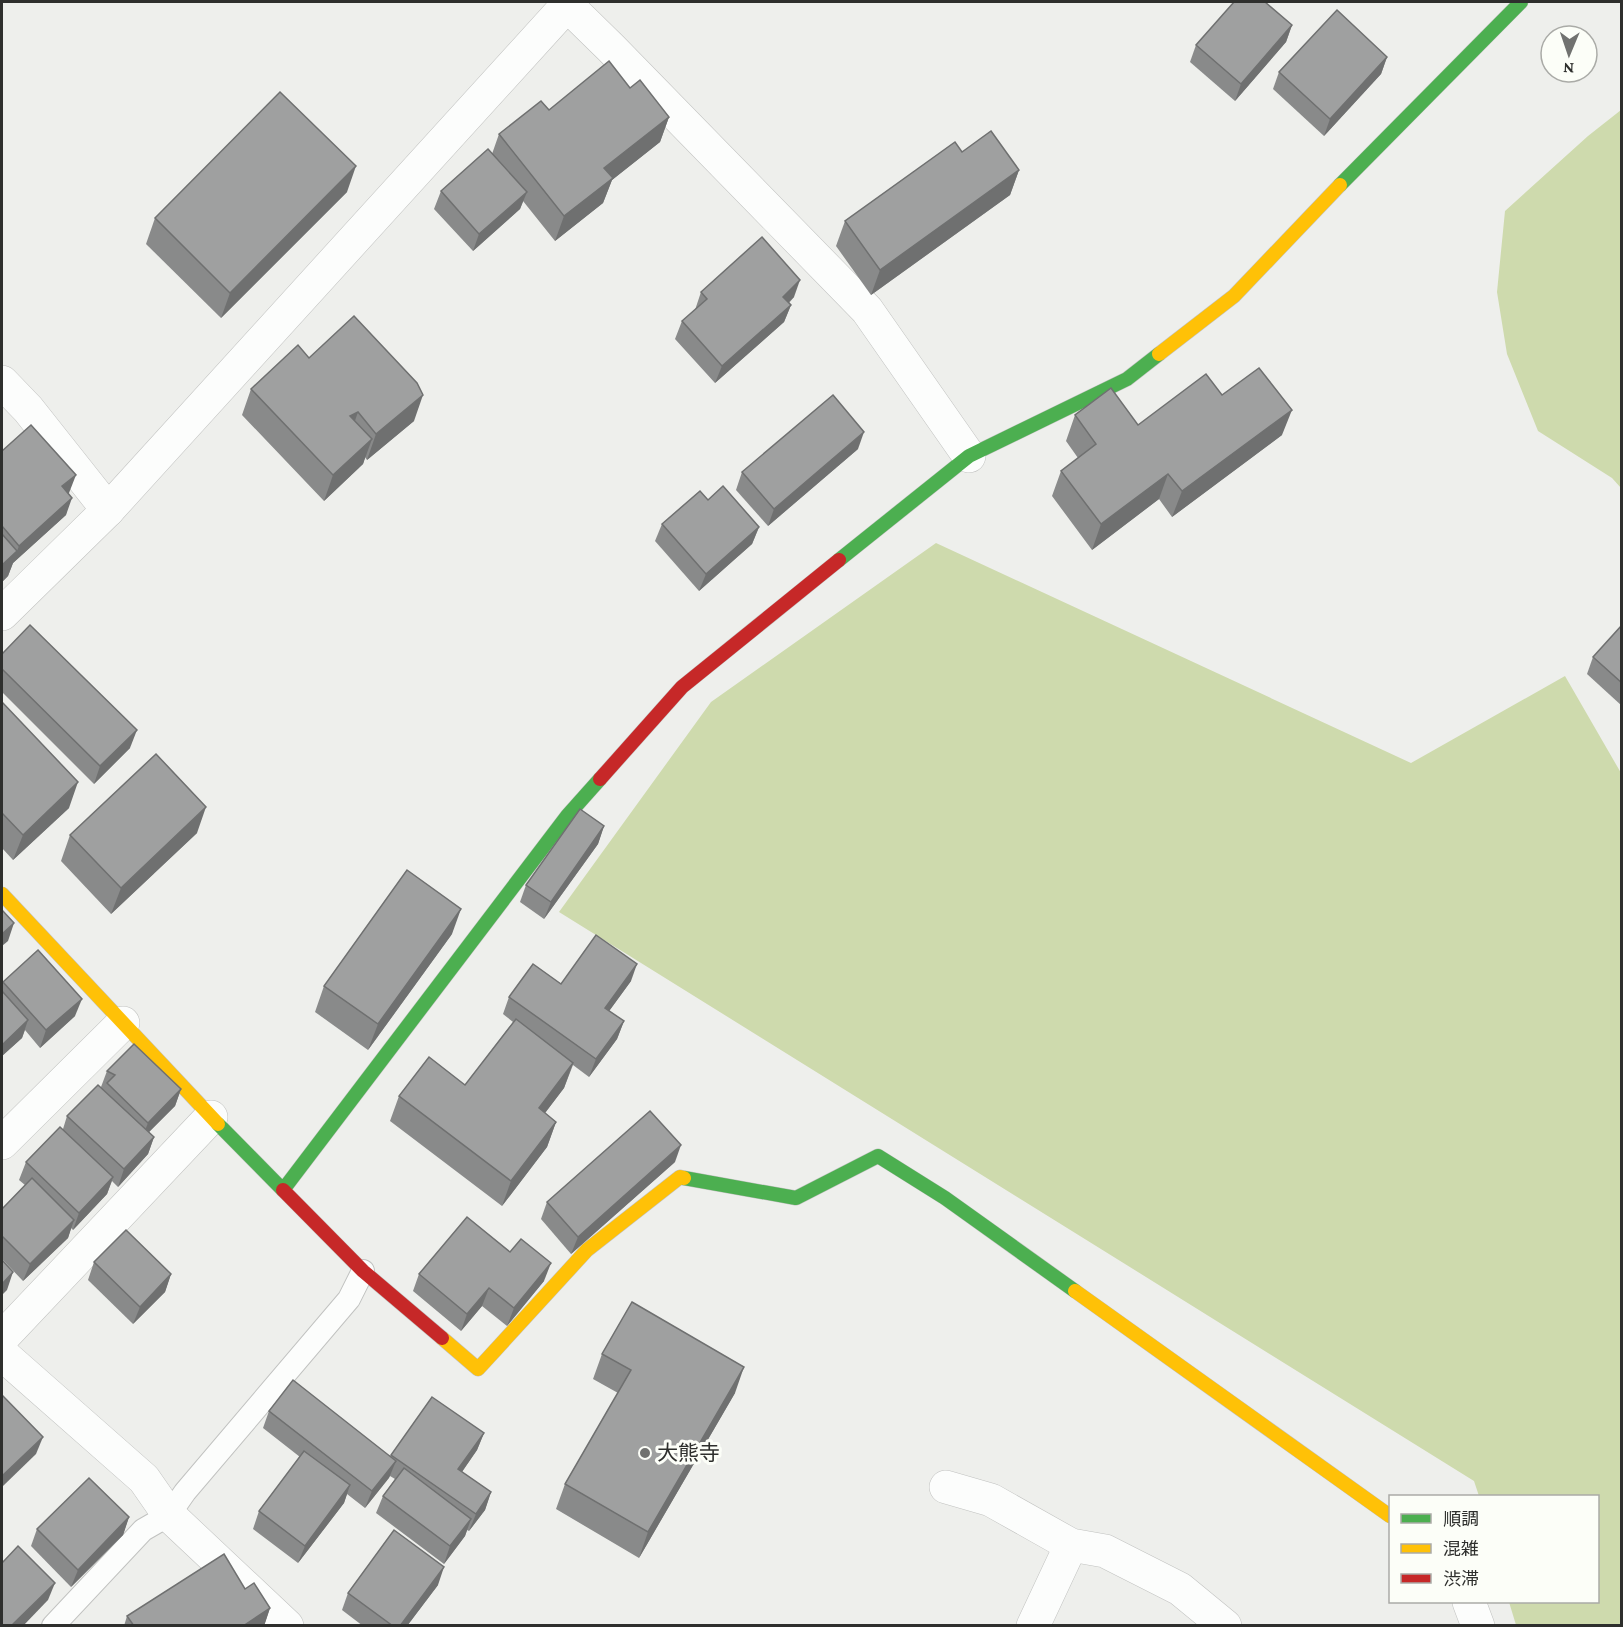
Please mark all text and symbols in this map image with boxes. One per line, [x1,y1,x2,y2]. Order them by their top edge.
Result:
north arrow [1539,24,1599,84]
text: N [1563,60,1574,77]
place label: 大熊寺 [657,1441,720,1465]
marker: 大熊寺 [638,1446,652,1460]
legend [1389,1495,1599,1603]
text: 順調 [1443,1509,1479,1529]
text: 混雑 [1443,1539,1479,1559]
text: 渋滞 [1443,1569,1479,1589]

